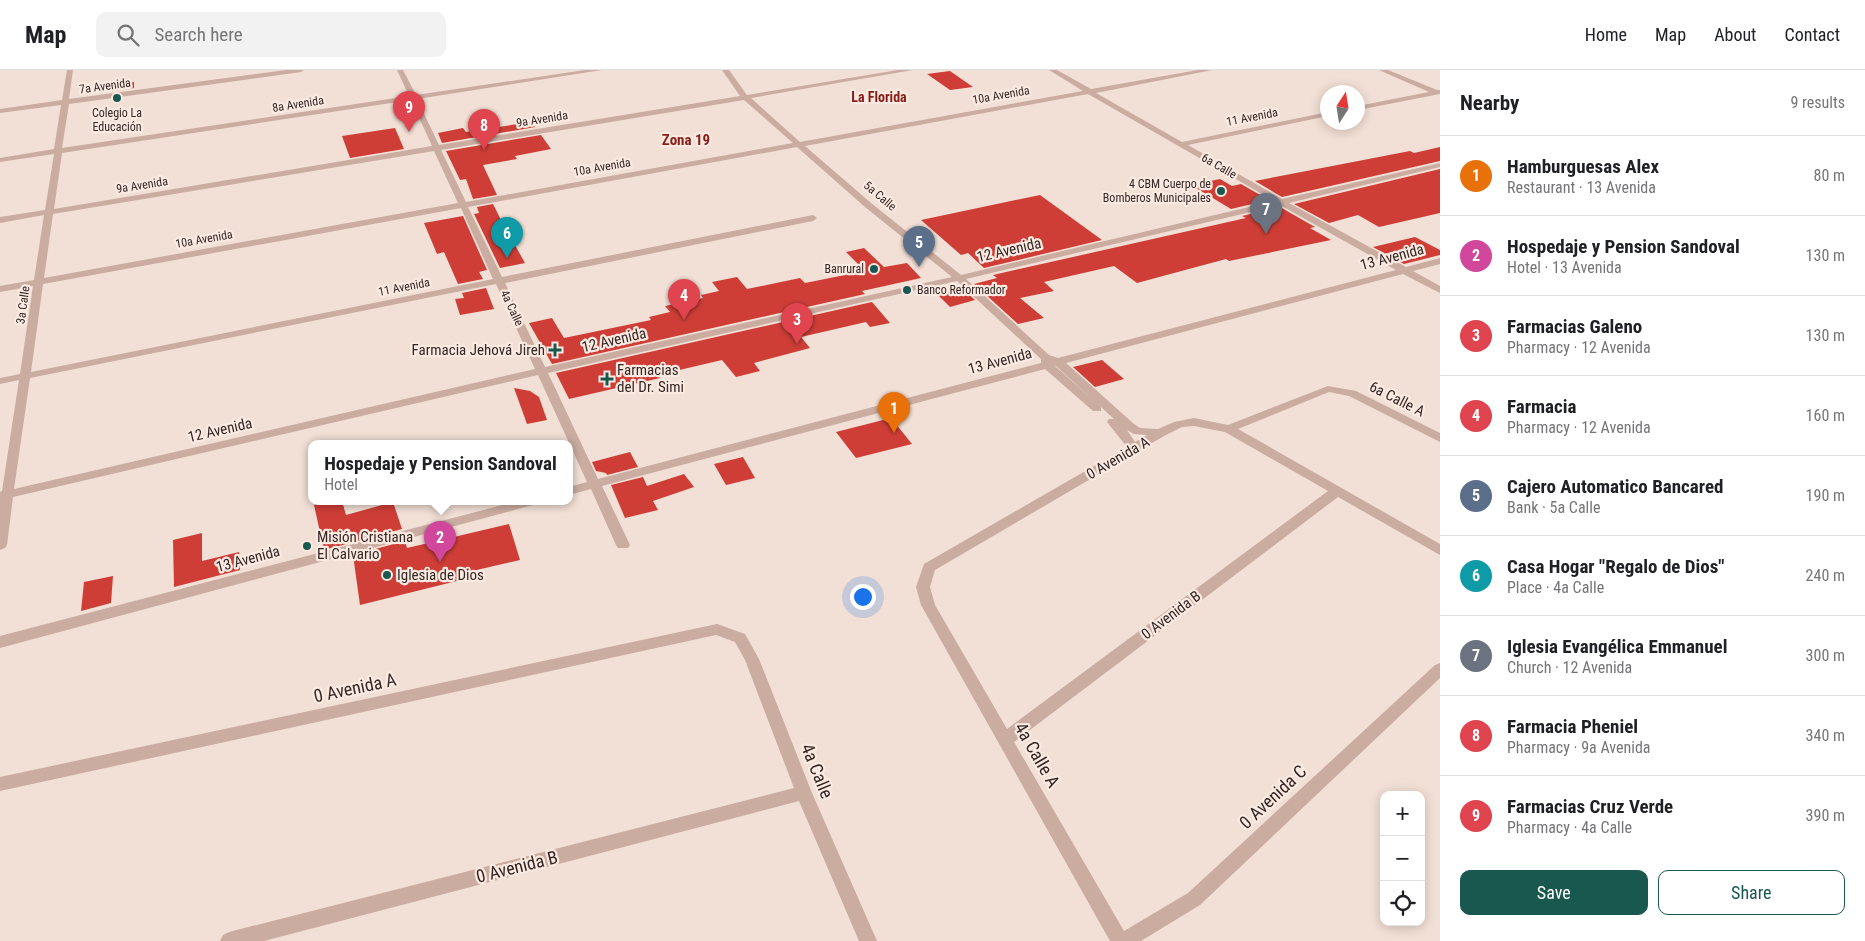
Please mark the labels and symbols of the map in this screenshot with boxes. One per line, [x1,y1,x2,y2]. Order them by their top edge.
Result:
street label: 7a Avenida [78,75,132,97]
street label: 10a Avenida [971,83,1031,107]
north arrow [1320,85,1365,130]
district label: La Florida [851,89,907,105]
pin: 9 [393,91,425,132]
marker: Colegio La Educación [111,92,123,104]
street label: 8a Avenida [271,93,325,115]
street label: 11 Avenida [1225,105,1279,129]
place label: Colegio La Educación [92,106,142,134]
street label: 9a Avenida [515,108,569,130]
pin: 8 [468,109,500,150]
district label: Zona 19 [662,131,710,149]
street label: 6a Calle [1199,150,1239,182]
street label: 10a Avenida [572,155,632,179]
street label: 9a Avenida [115,174,169,196]
place label: 4 CBM Cuerpo de Bomberos Municipales [1103,177,1211,205]
street label: 5a Calle [861,178,899,214]
marker: 4 CBM Cuerpo de Bomberos Municipales [1215,185,1227,197]
pin: 7 [1250,193,1282,234]
pin: 6 [491,217,523,258]
pin: 5 [903,226,935,267]
street label: 10a Avenida [174,227,234,251]
street label: 12 Avenida [975,234,1043,266]
street label: 13 Avenida [1358,240,1426,274]
place label: Banrural [825,262,864,276]
marker: Banrural [868,263,880,275]
street label: 11 Avenida [377,275,431,299]
pin: 4 [668,279,700,320]
place label: Banco Reformador [917,283,1006,297]
marker: Banco Reformador [901,284,913,296]
street label: 3a Calle [13,285,33,325]
street label: 4a Calle [498,288,527,329]
pin: 3 [781,303,813,344]
street label: 12 Avenida [580,324,648,356]
place label: Farmacia Jehová Jireh [412,341,545,359]
marker: Farmacia Jehová Jireh [549,344,561,356]
street label: 13 Avenida [966,344,1034,378]
place label: Farmacias del Dr. Simi [617,361,684,396]
marker: Farmacias del Dr. Simi [601,373,613,385]
street label: 6a Calle A [1366,377,1428,421]
pin: 1 [878,392,910,433]
street label: 12 Avenida [186,414,254,446]
street label: 0 Avenida A [1083,433,1153,483]
pin: 2 [424,521,456,562]
place label: Misión Cristiana El Calvario [317,528,413,563]
marker: Misión Cristiana El Calvario [301,540,313,552]
street label: 13 Avenida [214,542,282,576]
place label: Iglesia de Dios [397,566,484,584]
marker: Iglesia de Dios [381,569,393,581]
your location [850,584,876,610]
street label: 0 Avenida B [1138,587,1204,643]
street label: 0 Avenida A [312,668,399,707]
street label: 4a Calle A [1010,718,1065,792]
street label: 4a Calle [797,740,838,801]
street label: 0 Avenida C [1235,760,1310,833]
street label: 0 Avenida B [474,846,560,887]

